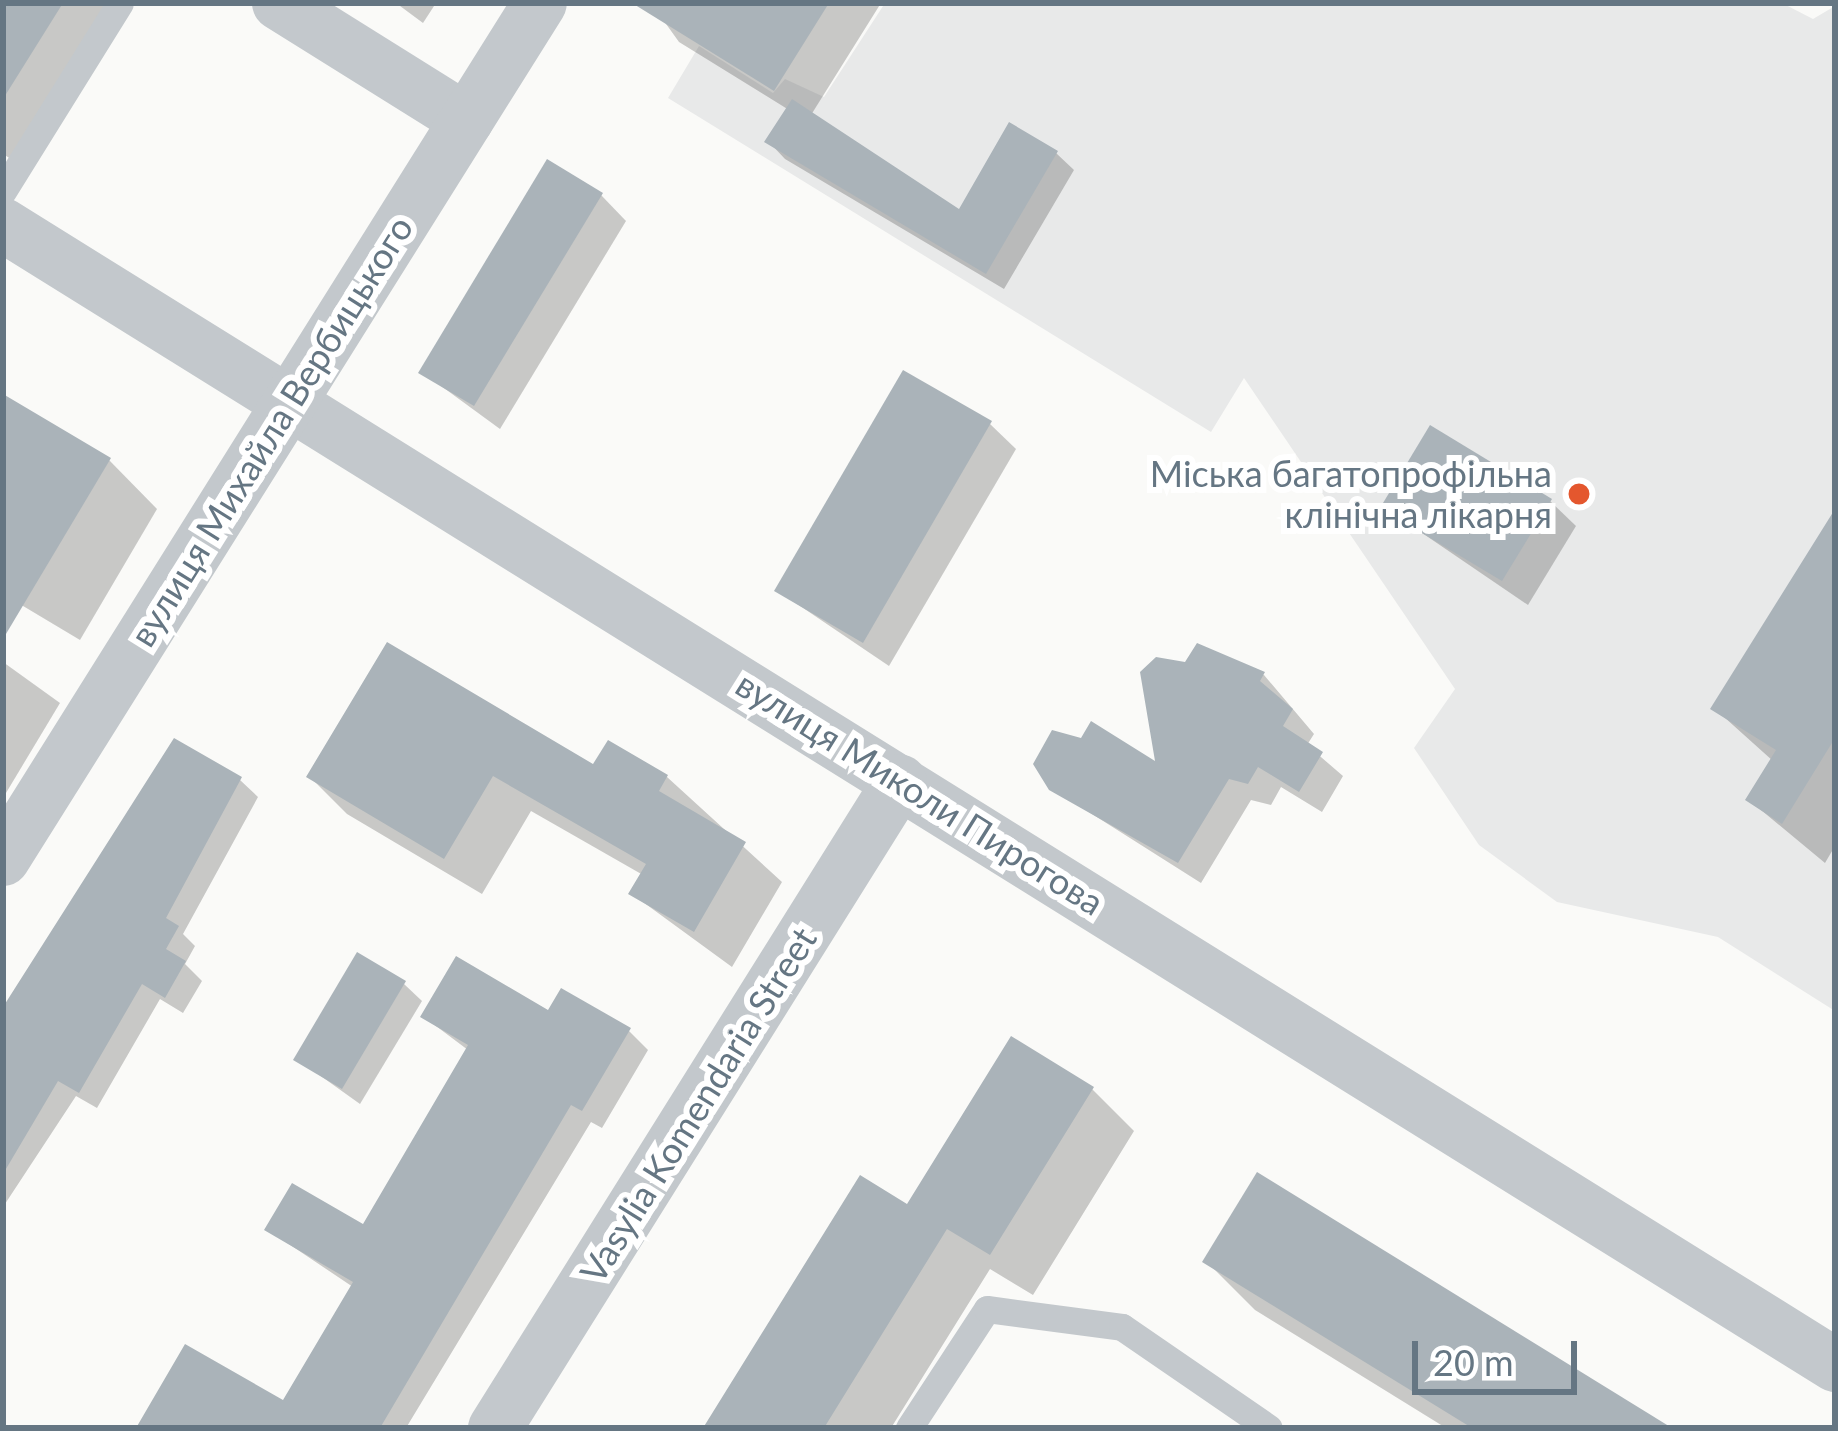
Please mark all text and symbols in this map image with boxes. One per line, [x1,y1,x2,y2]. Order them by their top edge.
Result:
street label: вулиця Михайла Вербицького [120,208,422,654]
place label: Міська багатопрофільна клінічна лікарня [1150,451,1552,536]
marker: Міська багатопрофільна клінічна лікарня [1563,478,1595,510]
street label: вулиця Миколи Пирогова [728,662,1112,924]
street label: Vasylia Komendaria Street [571,919,825,1291]
scale bar [1418,1317,1583,1391]
text: 20 m [1433,1340,1514,1384]

